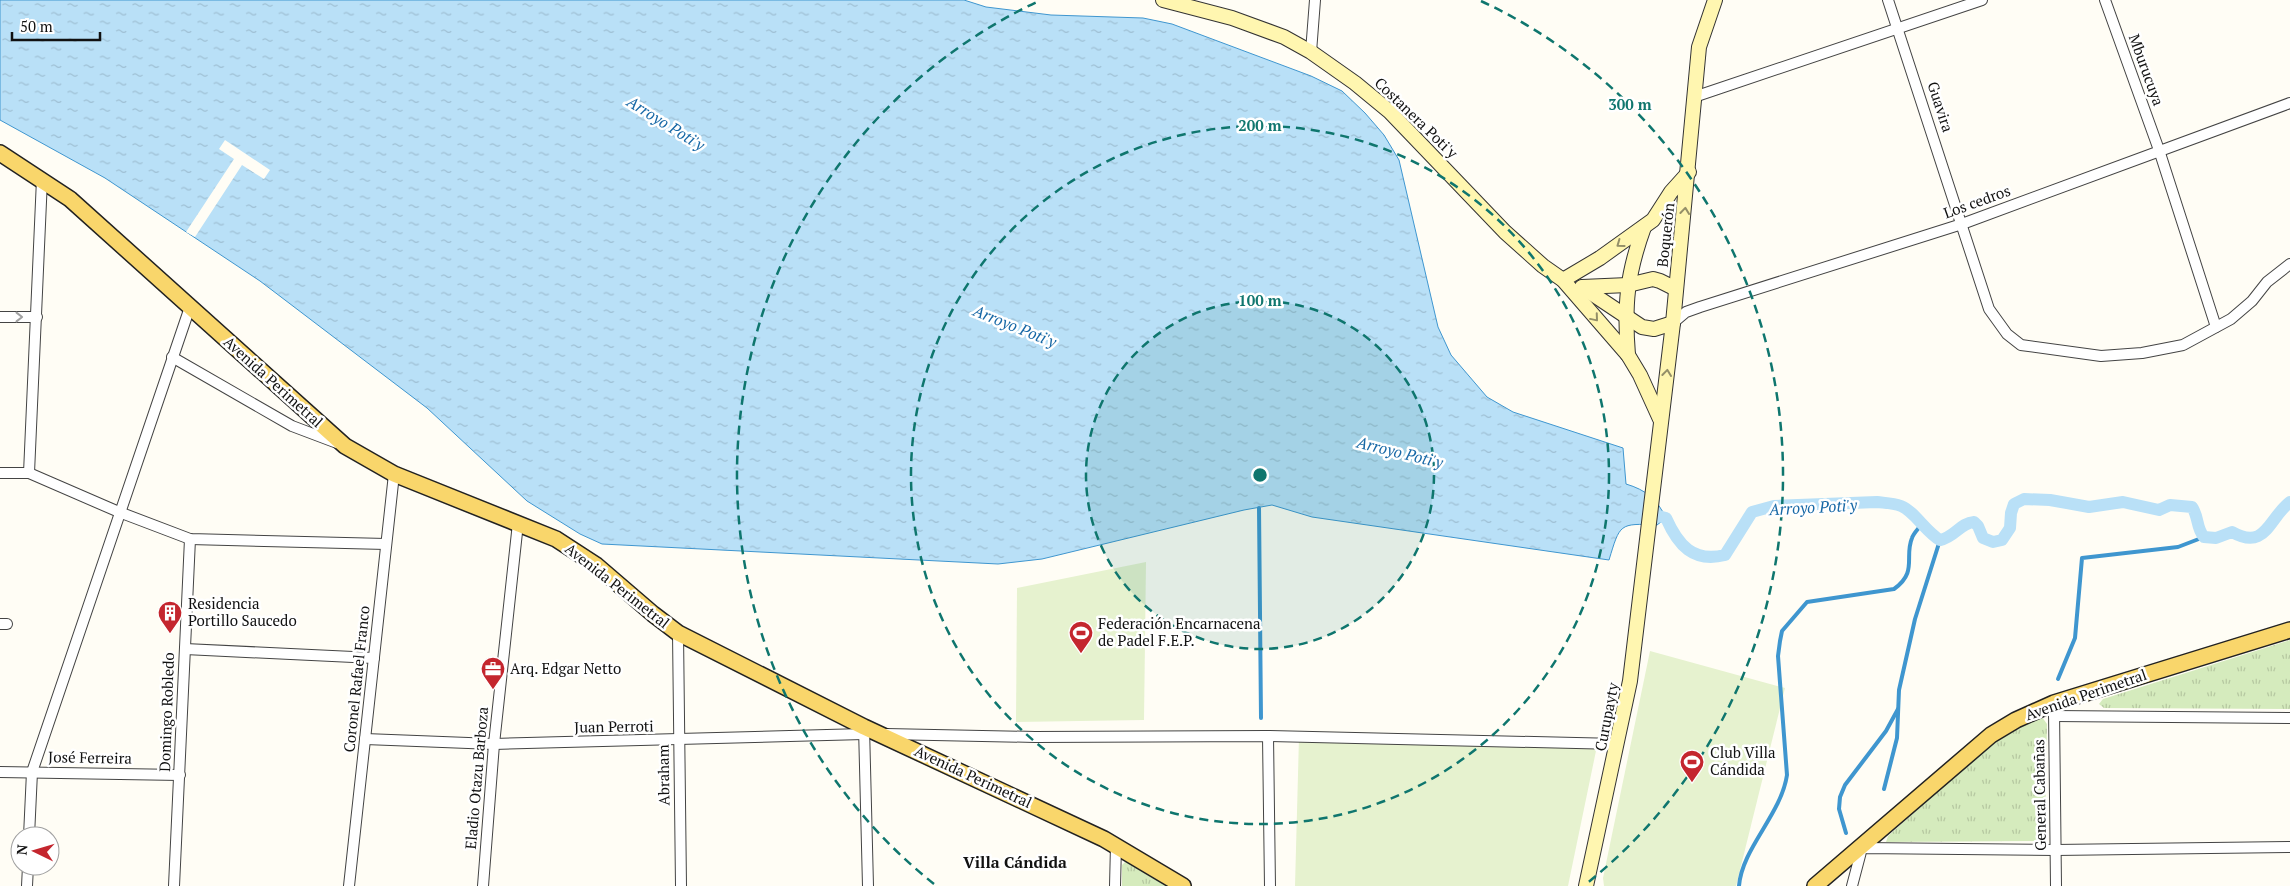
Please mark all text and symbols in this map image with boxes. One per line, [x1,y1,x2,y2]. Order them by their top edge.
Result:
scale bar [12,10,100,42]
text: 50 m [20,16,53,36]
street label: Mburucuya [2125,31,2169,109]
street label: Costanera Poti'y [1371,72,1463,162]
street label: Guavira [1923,79,1959,135]
water label: Arroyo Poti'y [622,90,710,156]
text: 300 m [1608,94,1652,114]
text: 200 m [1238,115,1282,135]
street label: Los cedros [1940,180,2013,222]
street label: Boquerón [1652,202,1678,268]
one-way arrow [1679,207,1690,215]
one-way arrow [1616,238,1625,248]
text: 100 m [1238,290,1282,310]
water label: Arroyo Poti'y [969,299,1061,353]
one-way arrow [15,312,23,322]
one-way arrow [1589,312,1598,321]
street label: Avenida Perimetral [220,331,328,431]
one-way arrow [1661,368,1672,376]
water label: Arroyo Poti'y [1354,430,1446,473]
centre of rings [1251,466,1269,484]
water label: Arroyo Poti'y [1767,494,1858,520]
street label: Avenida Perimetral [561,538,674,632]
place label: Residencia Portillo Saucedo [188,593,297,630]
building icon: Residencia Portillo Saucedo [157,600,183,634]
street label: Coronel Rafael Franco [338,605,374,753]
place label: Federación Encarnacena de Padel F.E.P. [1098,613,1261,650]
sports icon: Federación Encarnacena de Padel F.E.P. [1068,620,1094,654]
street label: Domingo Robledo [154,652,178,772]
office icon: Arq. Edgar Netto [480,656,506,690]
place label: Arq. Edgar Netto [510,658,621,678]
street label: Avenida Perimetral [2022,664,2149,724]
street label: Curupayty [1590,680,1623,753]
street label: Eladio Otazu Barboza [460,705,492,850]
street label: Juan Perroti [574,715,654,737]
street label: General Cabañas [2028,739,2050,851]
street label: Avenida Perimetral [912,740,1035,812]
place label: Club Villa Cándida [1710,742,1776,779]
street label: Abraham [652,744,674,806]
street label: José Ferreira [48,746,132,768]
sports icon: Club Villa Cándida [1679,749,1705,783]
north arrow [10,826,60,876]
text: N [12,843,32,856]
district label: Villa Cándida [963,851,1067,873]

